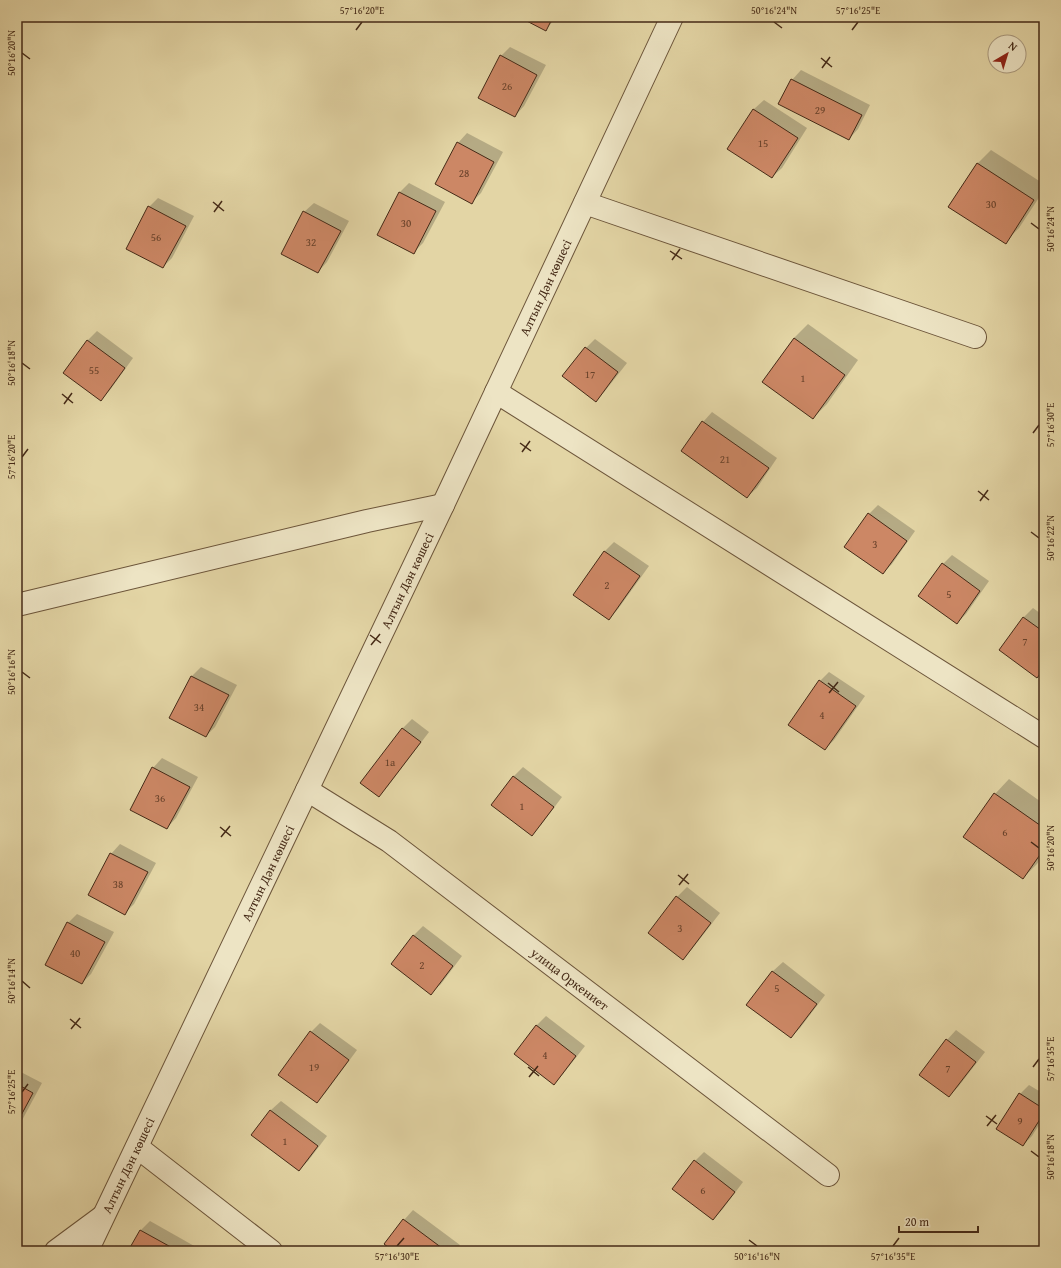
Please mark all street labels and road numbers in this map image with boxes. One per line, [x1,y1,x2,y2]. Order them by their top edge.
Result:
street label: Алтын Дән көшесі [514,236,576,339]
street label: Алтын Дән көшесі [376,529,438,632]
street label: Алтын Дән көшесі [236,821,299,924]
street label: улица Оркениет [526,942,614,1015]
street label: Алтын Дән көшесі [97,1114,159,1216]

